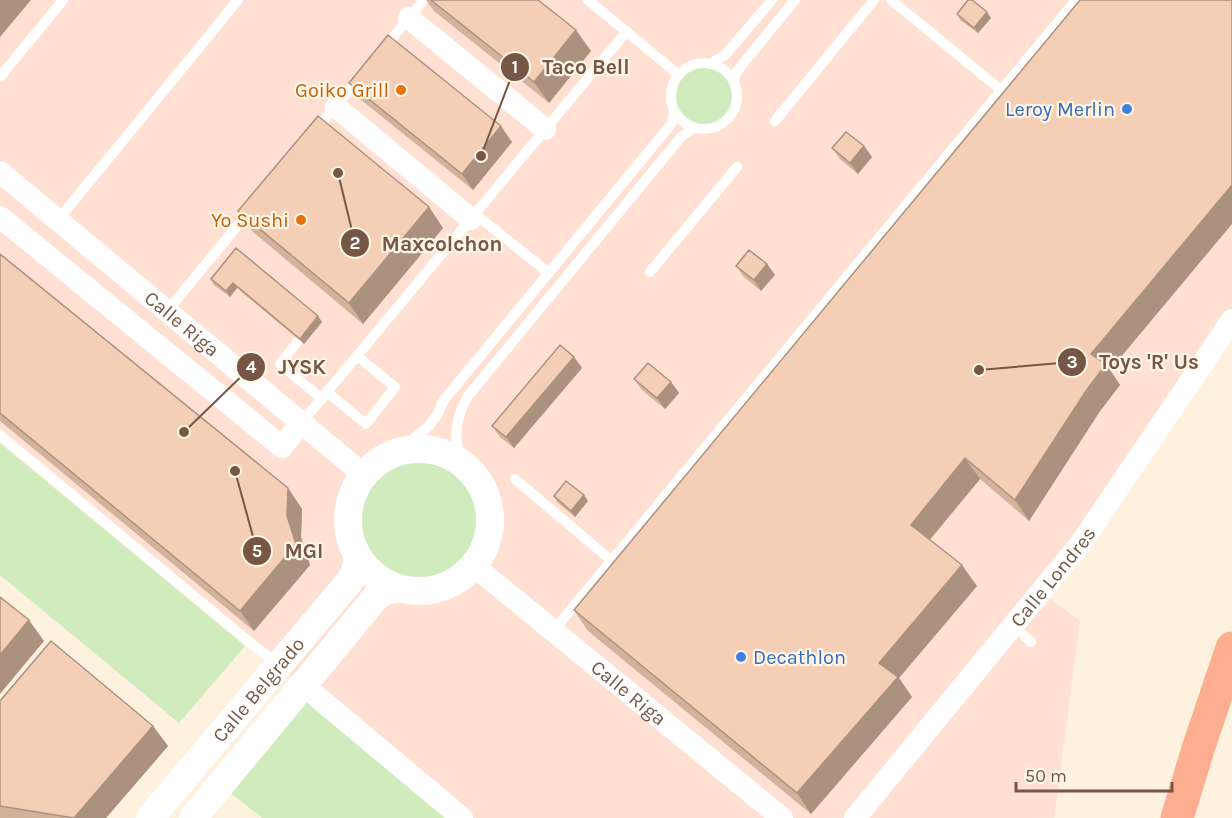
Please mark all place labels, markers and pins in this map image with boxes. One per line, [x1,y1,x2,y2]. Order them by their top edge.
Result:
callout: Taco Bell [500,47,641,86]
place label: Goiko Grill [295,79,389,102]
marker: Goiko Grill [394,83,408,97]
place label: Leroy Merlin [1005,98,1115,121]
marker: Leroy Merlin [1120,102,1134,116]
place label: Yo Sushi [211,209,289,232]
marker: Yo Sushi [294,213,308,227]
callout: Maxcolchon [340,224,515,263]
callout: Toys 'R' Us [1057,342,1211,381]
callout: JYSK [236,348,338,387]
callout: MGI [242,531,335,570]
place label: Decathlon [753,646,846,669]
marker: Decathlon [734,650,748,664]

